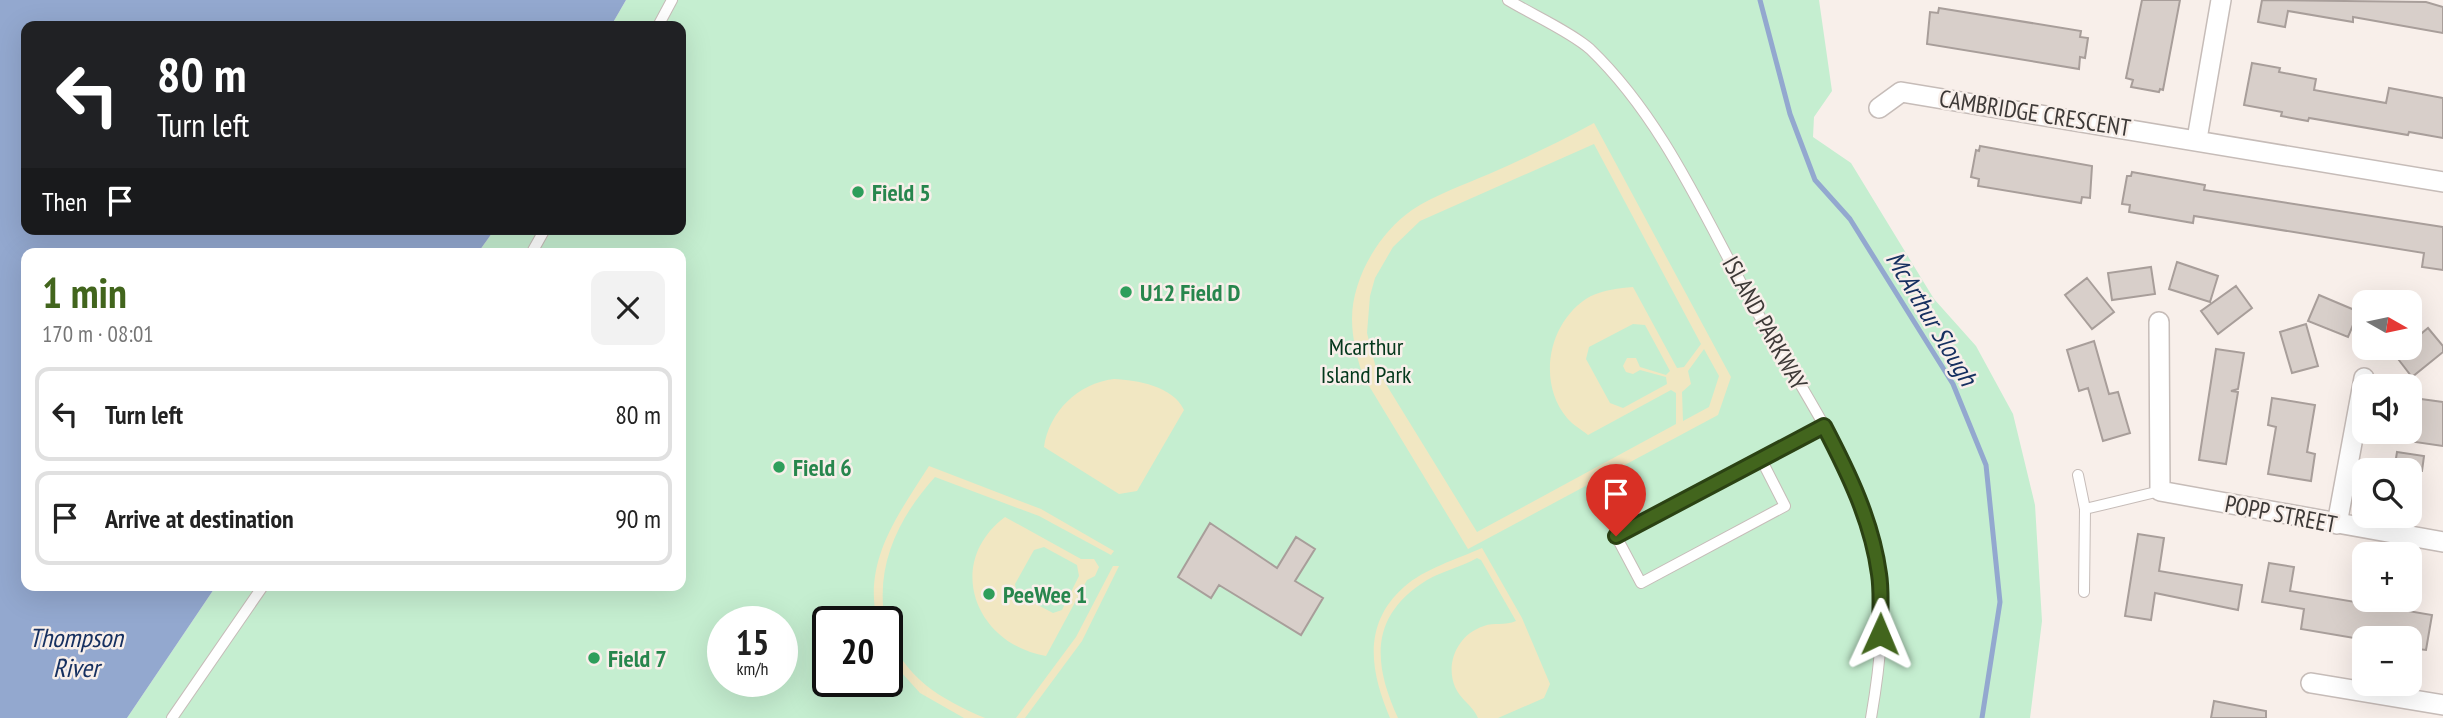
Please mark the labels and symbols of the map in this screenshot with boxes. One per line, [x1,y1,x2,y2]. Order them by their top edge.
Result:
street label: CAMBRIDGE CRESCENT [1937,83,2133,143]
place label: Field 5 [872,177,931,208]
marker: Field 5 [850,184,866,200]
water label: McArthur Slough [1879,245,1986,392]
street label: ISLAND PARKWAY [1715,251,1815,395]
place label: U12 Field D [1140,277,1240,308]
marker: U12 Field D [1118,284,1134,300]
north arrow [2352,290,2422,360]
park label: Mcarthur Island Park [1321,331,1412,390]
place label: Field 6 [793,452,852,483]
marker: Field 6 [771,459,787,475]
pin [1586,464,1646,536]
street label: POPP STREET [2222,488,2340,540]
place label: PeeWee 1 [1003,579,1087,610]
marker: PeeWee 1 [981,586,997,602]
position arrow [1843,597,1917,671]
speed limit sign: 20 [812,606,903,697]
water label: Thompson River [29,621,125,684]
place label: Field 7 [608,643,667,674]
marker: Field 7 [586,650,602,666]

